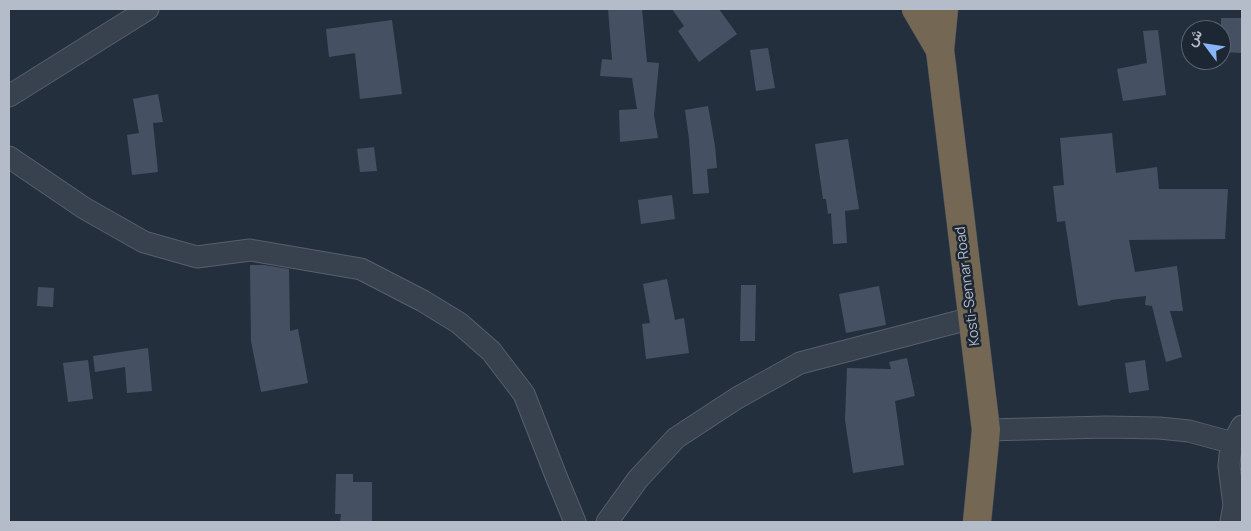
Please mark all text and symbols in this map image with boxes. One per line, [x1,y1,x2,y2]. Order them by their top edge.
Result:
north arrow [1181,20,1231,70]
text: ش [1181,25,1206,50]
street label: Kosti-Sennar Road [952,225,984,347]

